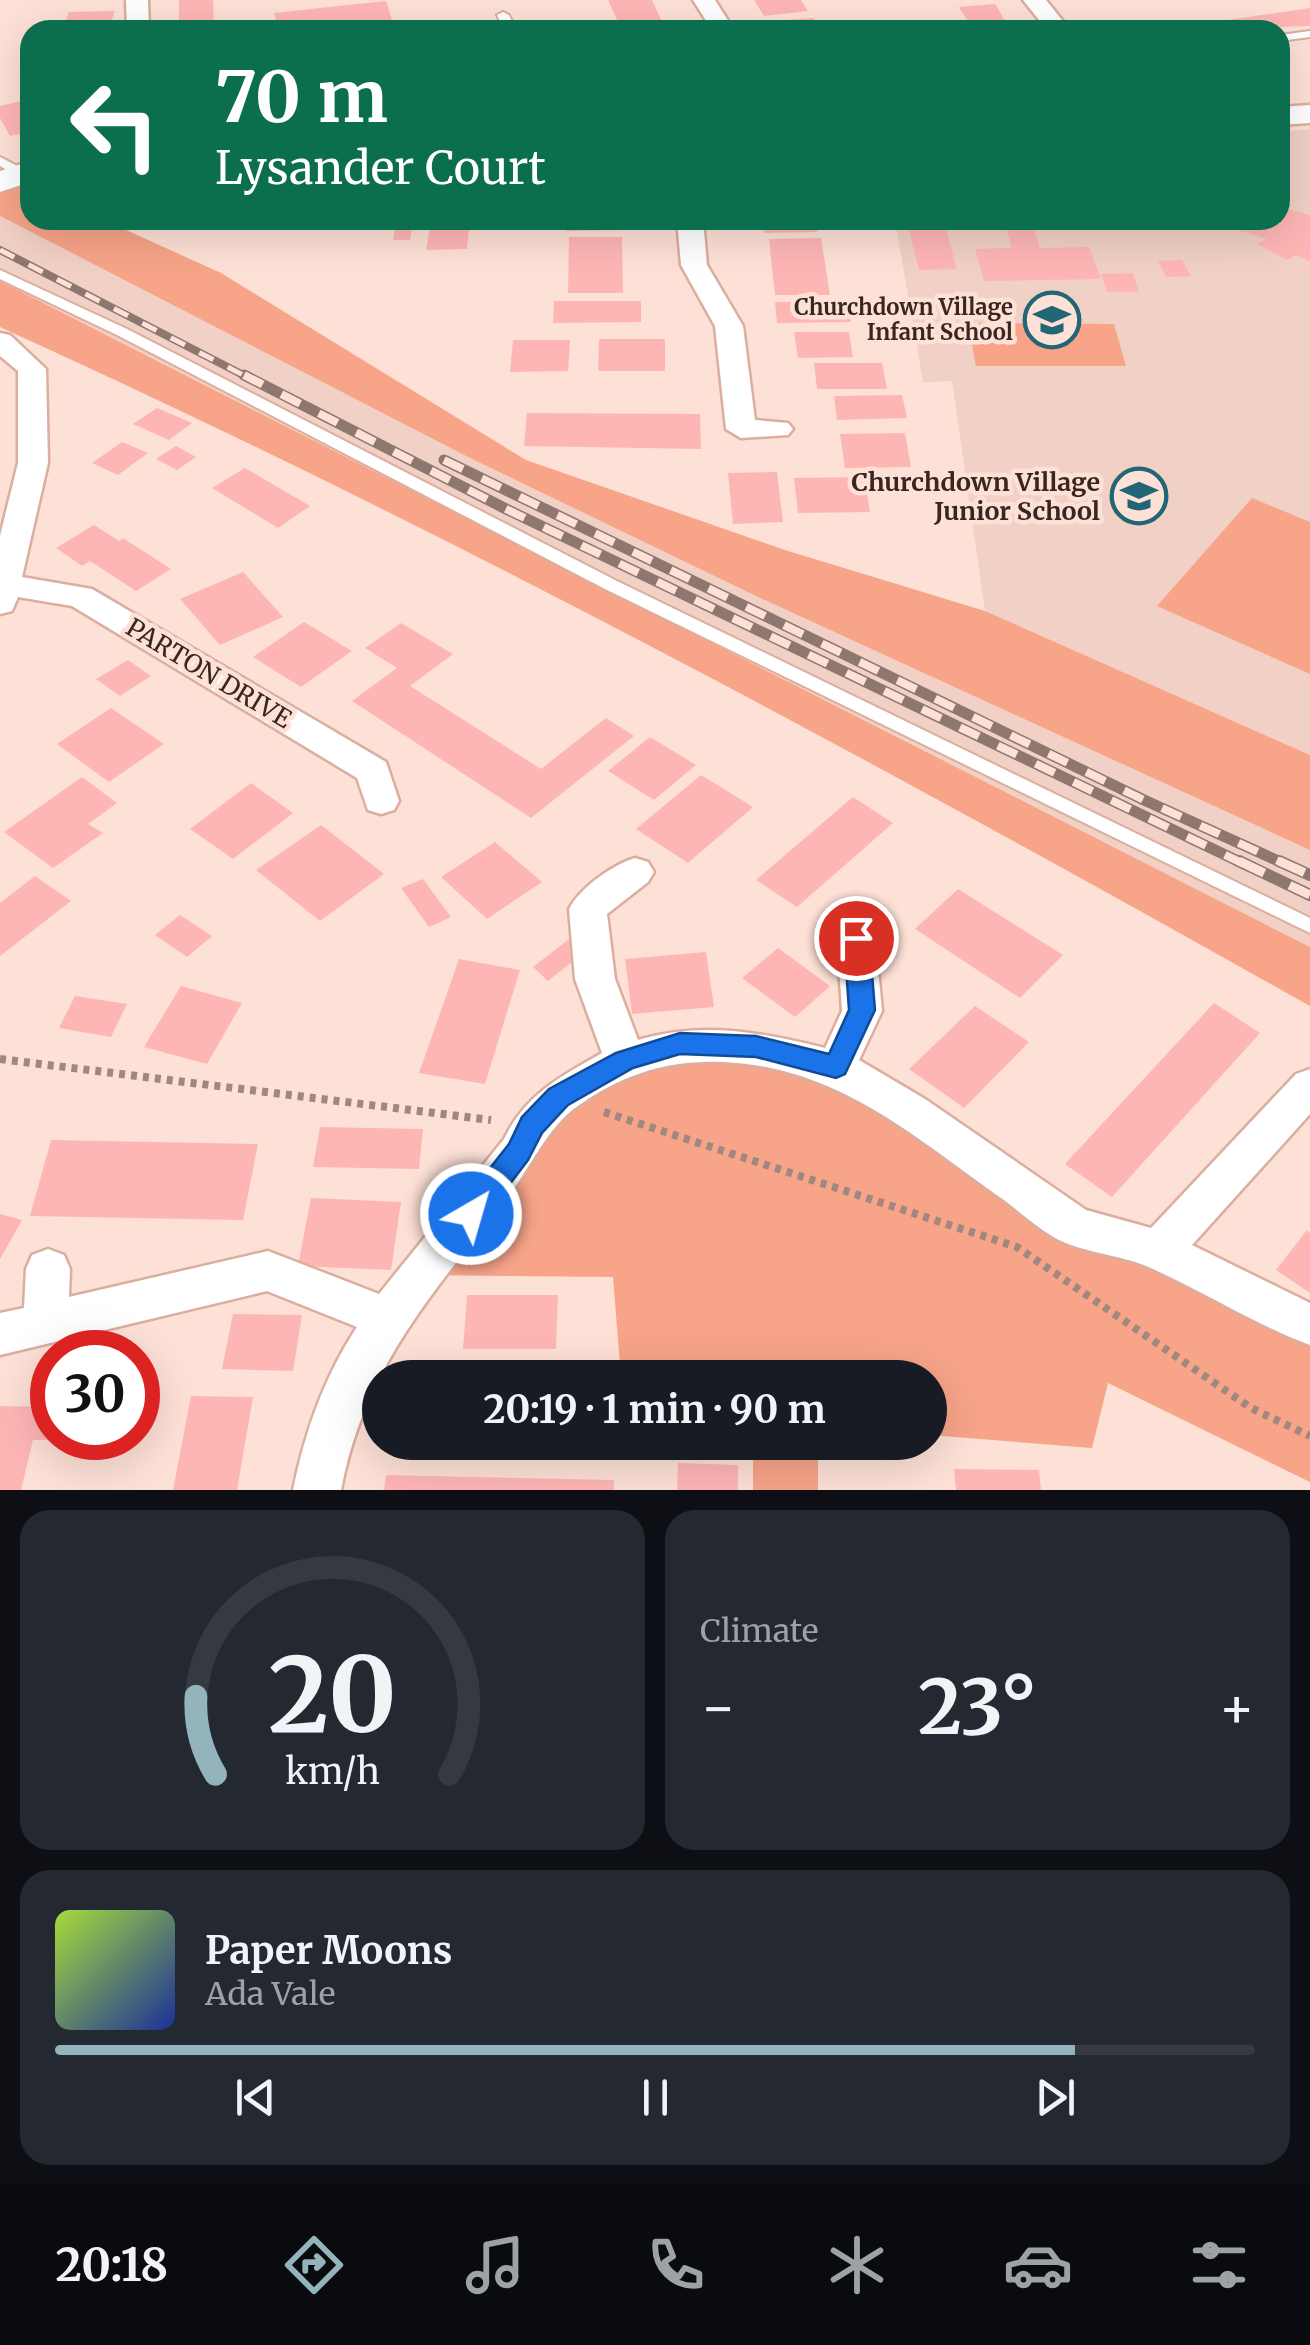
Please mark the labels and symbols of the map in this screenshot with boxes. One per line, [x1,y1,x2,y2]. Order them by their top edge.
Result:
school or university icon: Churchdown Village Infant School [1022,290,1082,350]
place label: Churchdown Village Infant School [794,293,1013,346]
place label: Churchdown Village Junior School [852,466,1100,527]
school or university icon: Churchdown Village Junior School [1109,466,1169,526]
street label: PARTON DRIVE [120,611,298,735]
pin [814,896,899,981]
position arrow [419,1162,523,1266]
speed limit sign: 30 [30,1330,160,1460]

